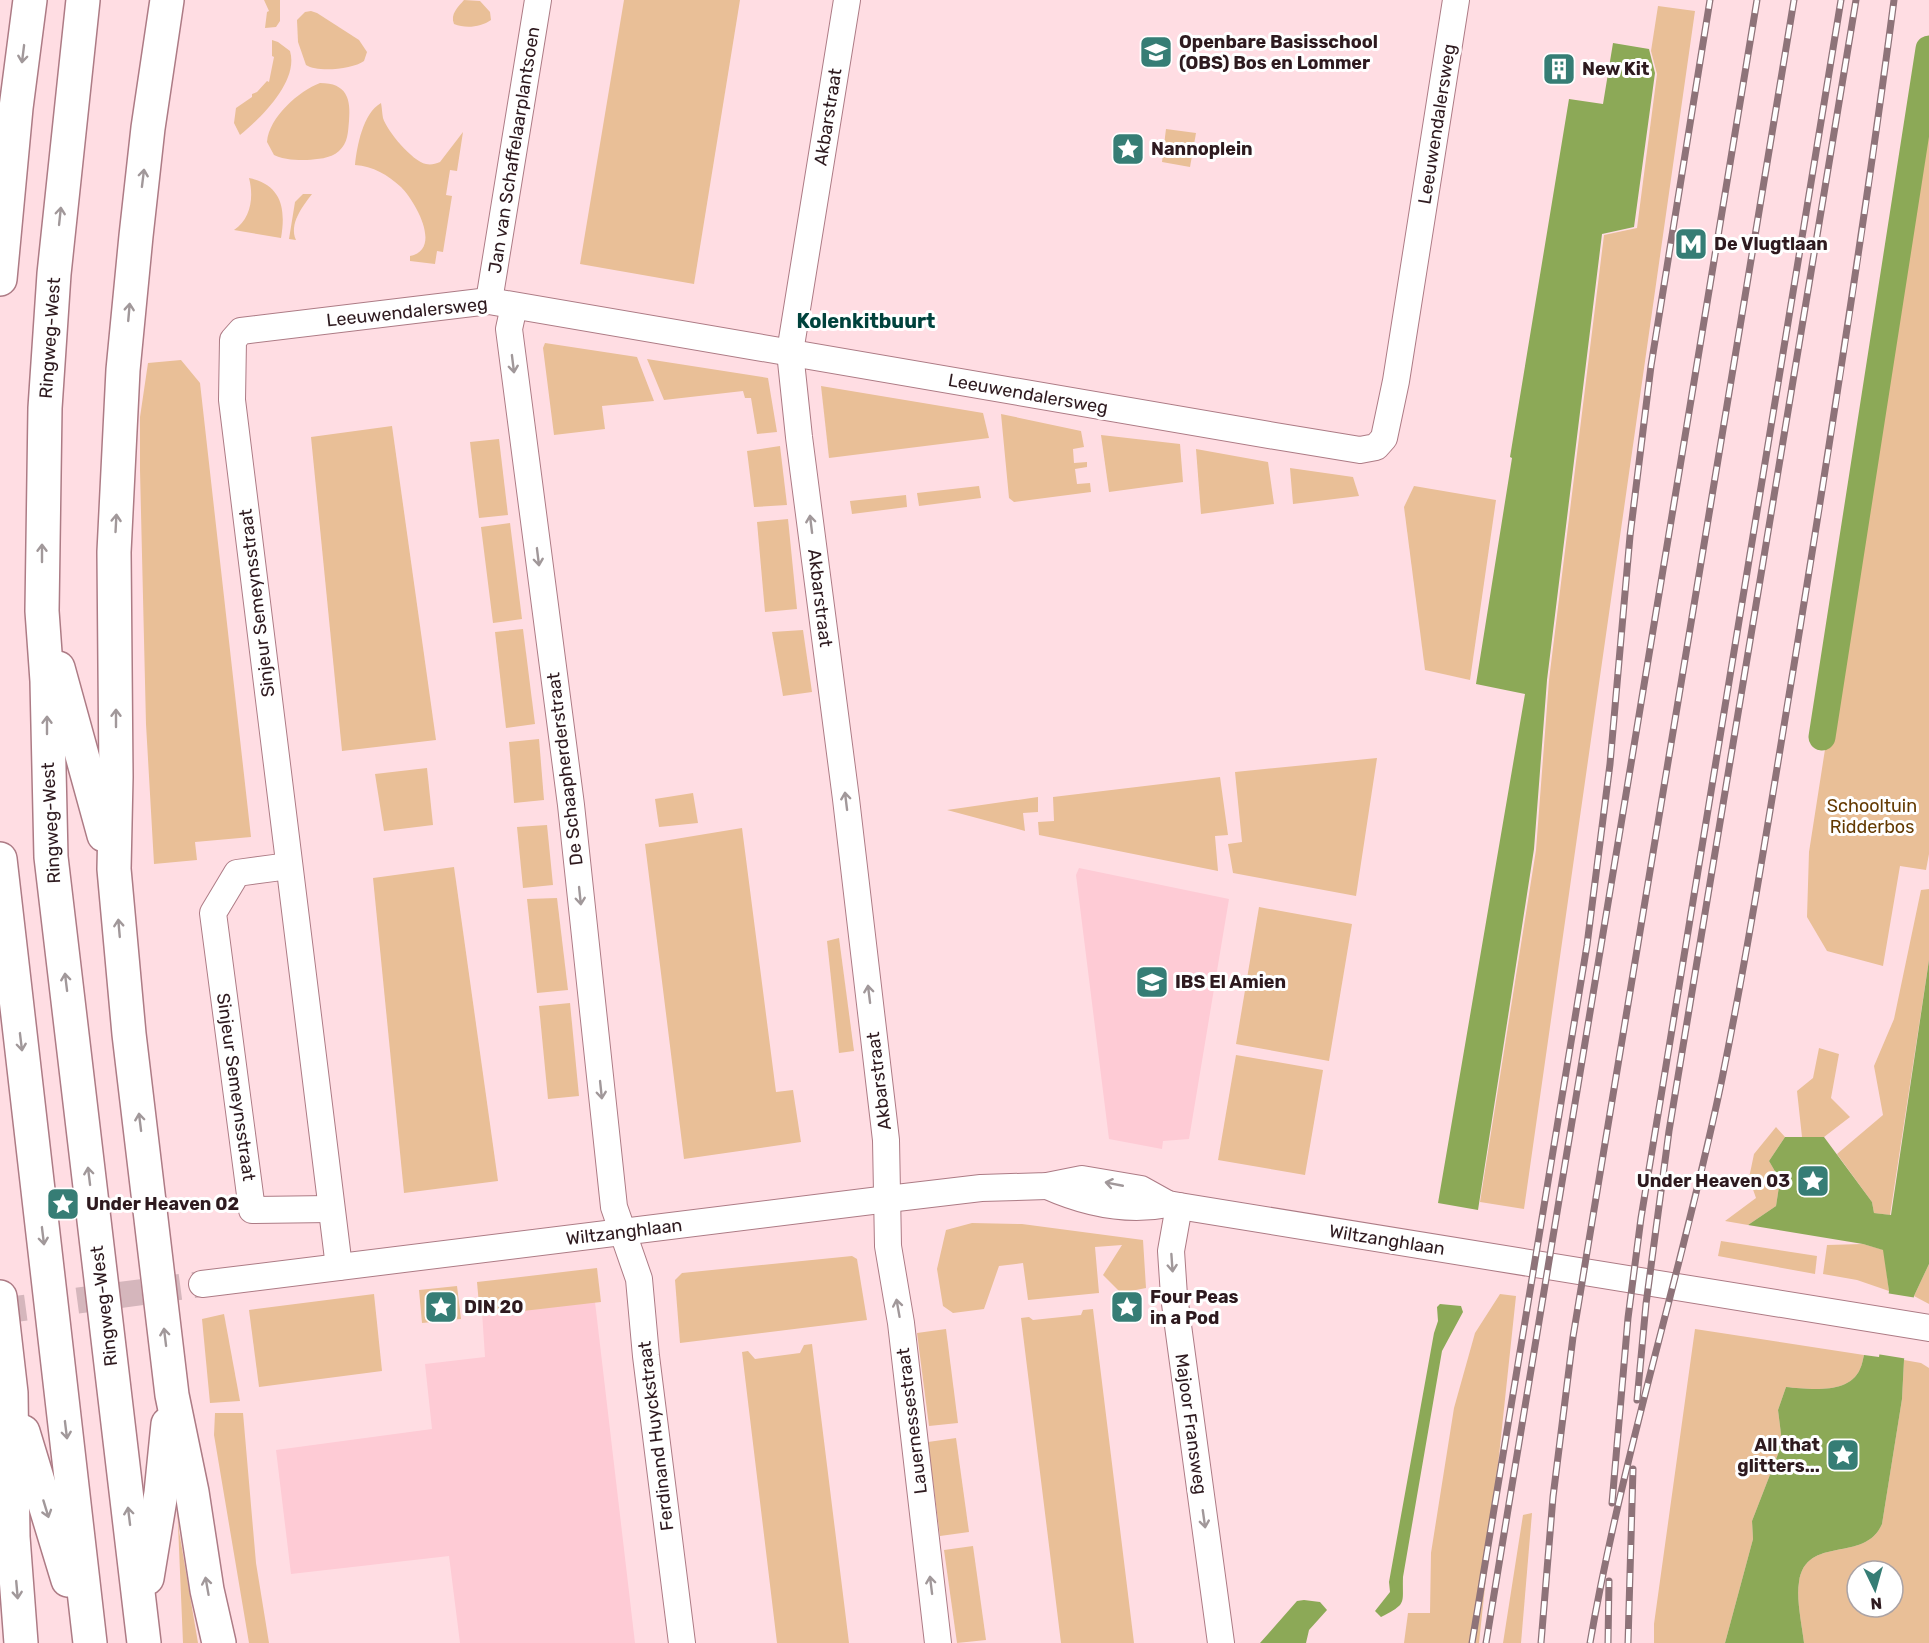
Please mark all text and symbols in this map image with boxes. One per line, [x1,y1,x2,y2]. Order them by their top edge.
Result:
street label: Jan van Schaffelaarplantsoen [484,25,544,275]
place label: Openbare Basisschool (OBS) Bos en Lommer [1179,31,1378,74]
school or university icon: Openbare Basisschool (OBS) Bos en Lommer [1138,34,1174,70]
street label: Leeuwendalersweg [1413,42,1461,206]
one-way arrow [17,43,28,63]
building icon: New Kit [1541,51,1577,87]
place label: New Kit [1582,58,1649,80]
street label: Akbarstraat [809,67,847,167]
place icon: Nannoplein [1110,131,1146,167]
place label: Nannoplein [1151,138,1253,160]
one-way arrow [137,169,148,189]
one-way arrow [55,206,66,226]
metro station icon: De Vlugtlaan [1673,226,1709,262]
place label: De Vlugtlaan [1714,233,1828,255]
street label: Ringweg-West [35,277,65,399]
street label: Leeuwendalersweg [325,293,489,331]
one-way arrow [124,303,135,322]
district label: Kolenkitbuurt [797,309,935,333]
one-way arrow [508,353,519,373]
street label: Leeuwendalersweg [946,369,1110,419]
street label: Sinjeur Semeynsstraat [235,508,279,698]
one-way arrow [110,514,121,534]
one-way arrow [805,514,816,534]
one-way arrow [36,543,48,563]
one-way arrow [533,547,544,566]
street label: Akbarstraat [803,548,837,648]
street label: De Schaapherderstraat [542,671,588,867]
one-way arrow [110,709,122,729]
one-way arrow [41,716,53,736]
street label: Ringweg-West [37,762,65,884]
one-way arrow [840,791,851,811]
park label: Schooltuin Ridderbos [1827,795,1917,838]
one-way arrow [575,886,586,906]
one-way arrow [113,919,124,939]
school or university icon: IBS El Amien [1134,964,1170,1000]
place label: IBS El Amien [1175,971,1286,993]
one-way arrow [60,973,71,993]
one-way arrow [863,985,874,1005]
street label: Sinjeur Semeynsstraat [212,992,260,1182]
street label: Akbarstraat [862,1031,896,1131]
one-way arrow [15,1032,26,1052]
one-way arrow [596,1080,607,1100]
one-way arrow [134,1113,145,1133]
place icon: Under Heaven 03 [1795,1163,1831,1199]
one-way arrow [83,1167,94,1186]
place label: Under Heaven 03 [1637,1170,1790,1192]
one-way arrow [1104,1178,1124,1189]
place icon: Under Heaven 02 [45,1186,81,1222]
place label: Under Heaven 02 [86,1193,239,1215]
street label: Wiltzanghlaan [565,1214,683,1250]
street label: Wiltzanghlaan [1327,1220,1447,1260]
one-way arrow [38,1225,49,1245]
street label: Ringweg-West [86,1244,122,1368]
one-way arrow [1167,1253,1178,1273]
place label: Four Peas in a Pod [1150,1286,1239,1329]
place icon: DIN 20 [423,1289,459,1325]
place icon: Four Peas in a Pod [1109,1289,1145,1325]
place label: DIN 20 [464,1296,523,1318]
one-way arrow [892,1299,903,1318]
one-way arrow [159,1327,170,1347]
street label: Ferdinand Huyckstraat [633,1340,679,1532]
street label: Lauernessestraat [892,1347,932,1495]
street label: Majoor Fransweg [1170,1352,1212,1496]
one-way arrow [60,1419,71,1439]
place label: All that glitters... [1737,1434,1820,1477]
place icon: All that glitters... [1825,1437,1861,1473]
one-way arrow [41,1499,52,1518]
one-way arrow [123,1506,134,1526]
one-way arrow [1199,1509,1210,1529]
north arrow [1845,1559,1905,1619]
one-way arrow [925,1575,936,1595]
one-way arrow [201,1577,212,1596]
one-way arrow [12,1579,23,1599]
text: N [1870,1593,1883,1613]

